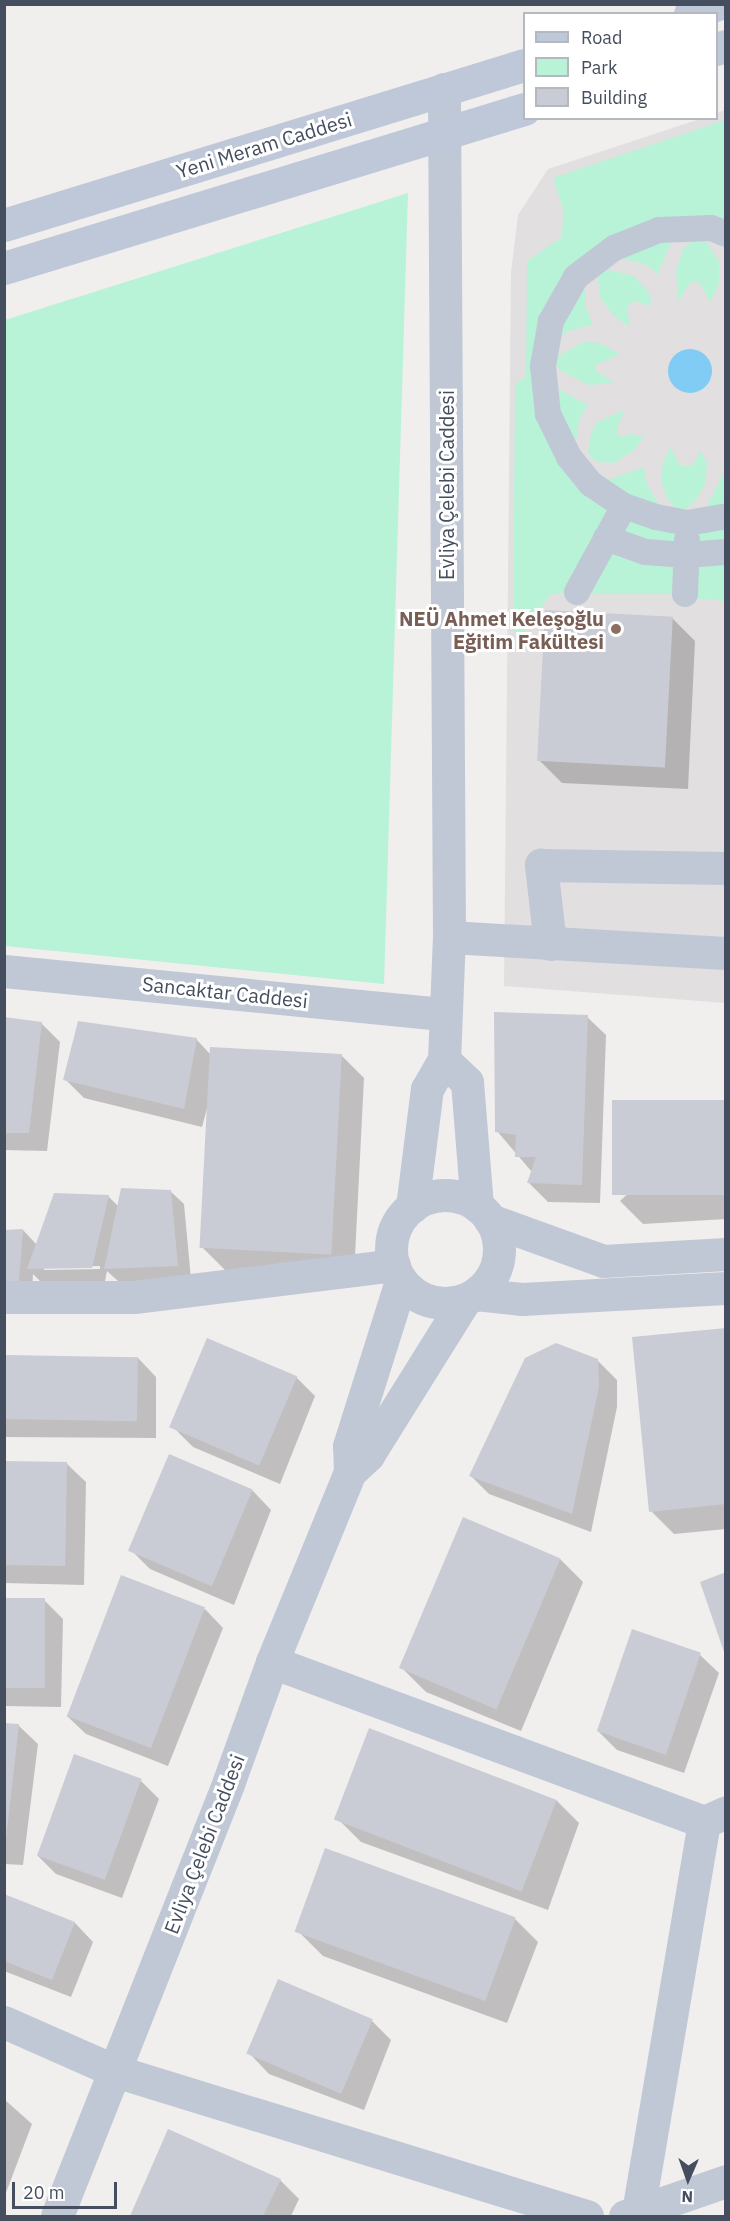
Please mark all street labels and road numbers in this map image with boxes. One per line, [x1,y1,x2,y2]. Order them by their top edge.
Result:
street label: Yeni Meram Caddesi [173,107,355,183]
street label: Evliya Çelebi Caddesi [434,390,458,580]
street label: Sancaktar Caddesi [141,971,309,1013]
street label: Evliya Çelebi Caddesi [159,1751,249,1937]

